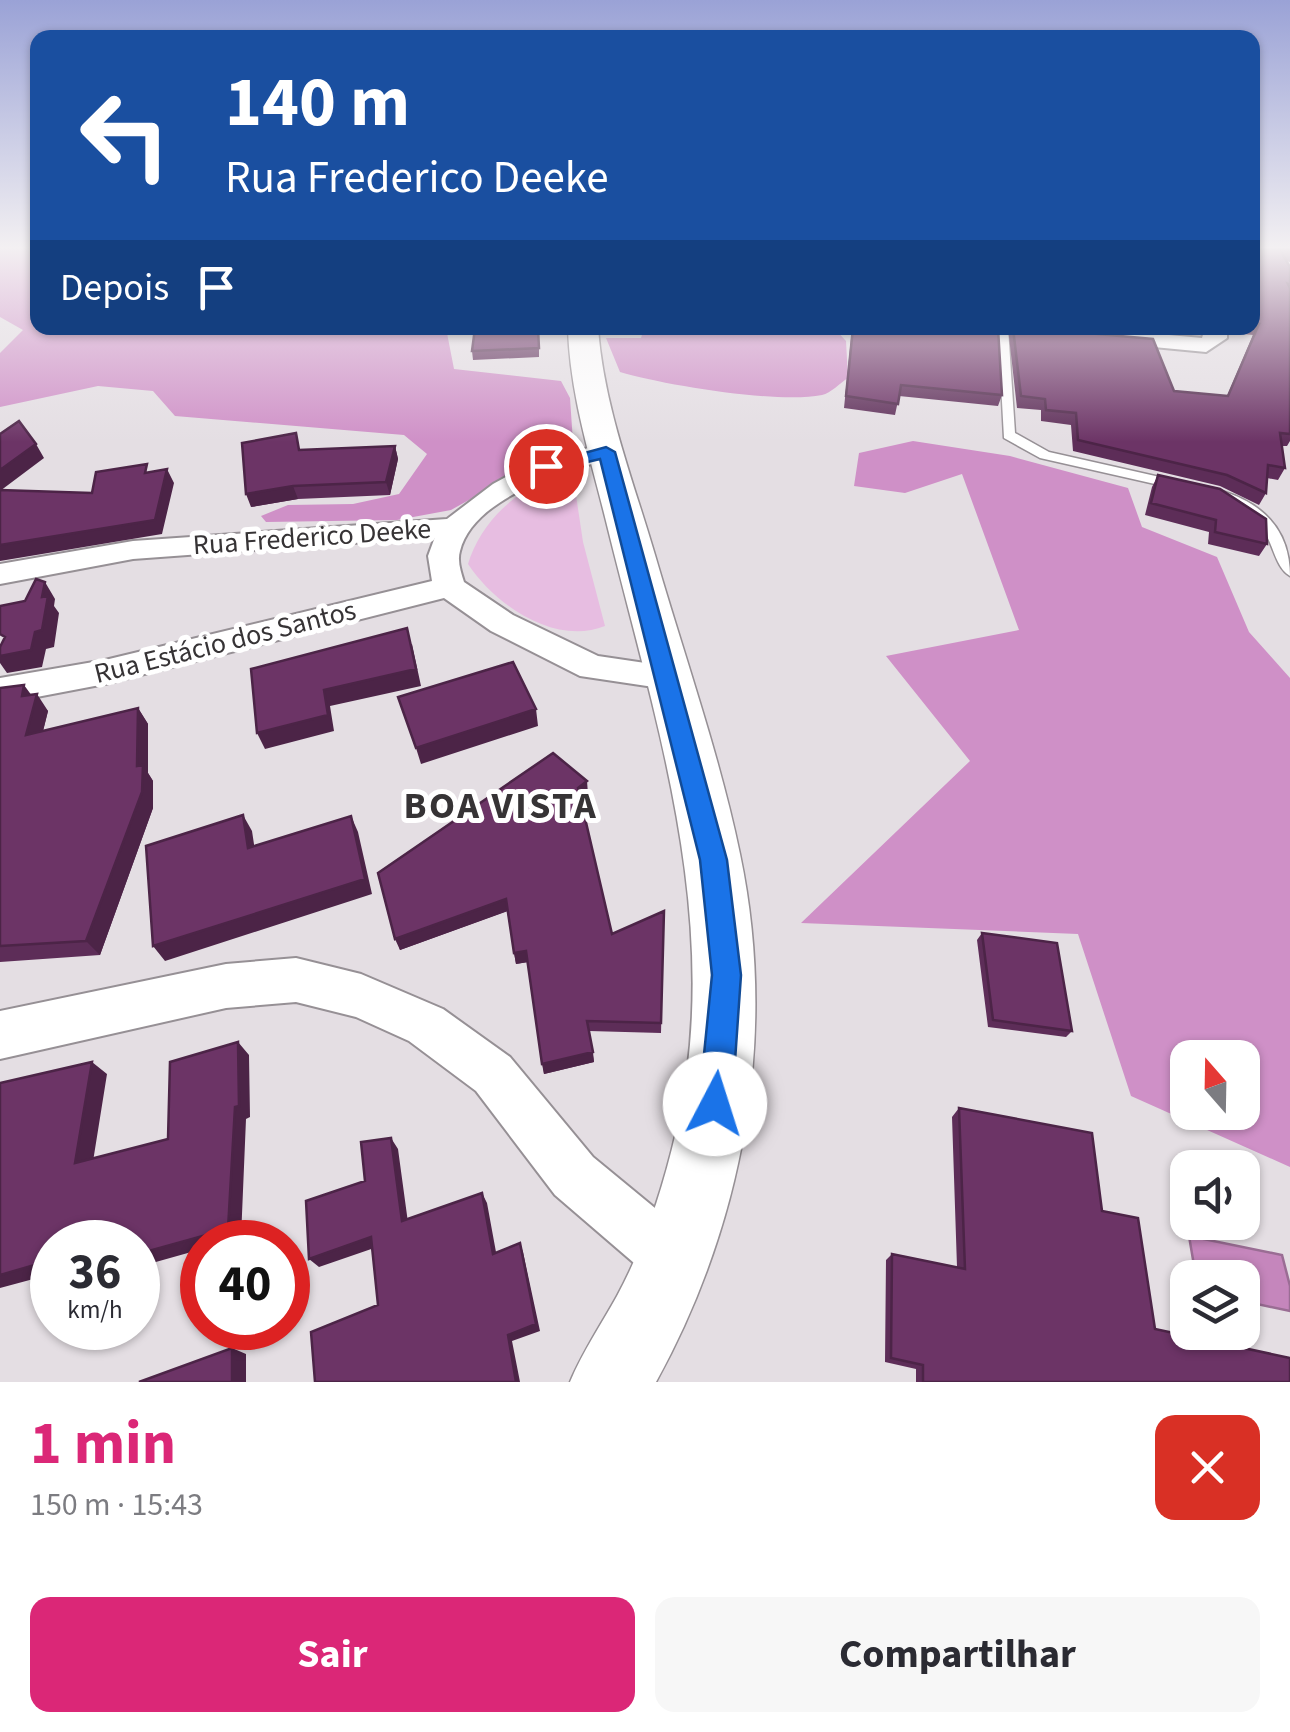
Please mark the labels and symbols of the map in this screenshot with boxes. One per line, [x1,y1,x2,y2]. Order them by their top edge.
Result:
pin [504,424,589,509]
street label: Rua Frederico Deeke [192,509,432,565]
street label: Rua Estácio dos Santos [90,590,360,694]
district label: BOA VISTA [404,779,598,833]
north arrow [1170,1040,1260,1130]
position arrow [663,1052,767,1156]
speed limit sign: 40 [180,1220,310,1350]

